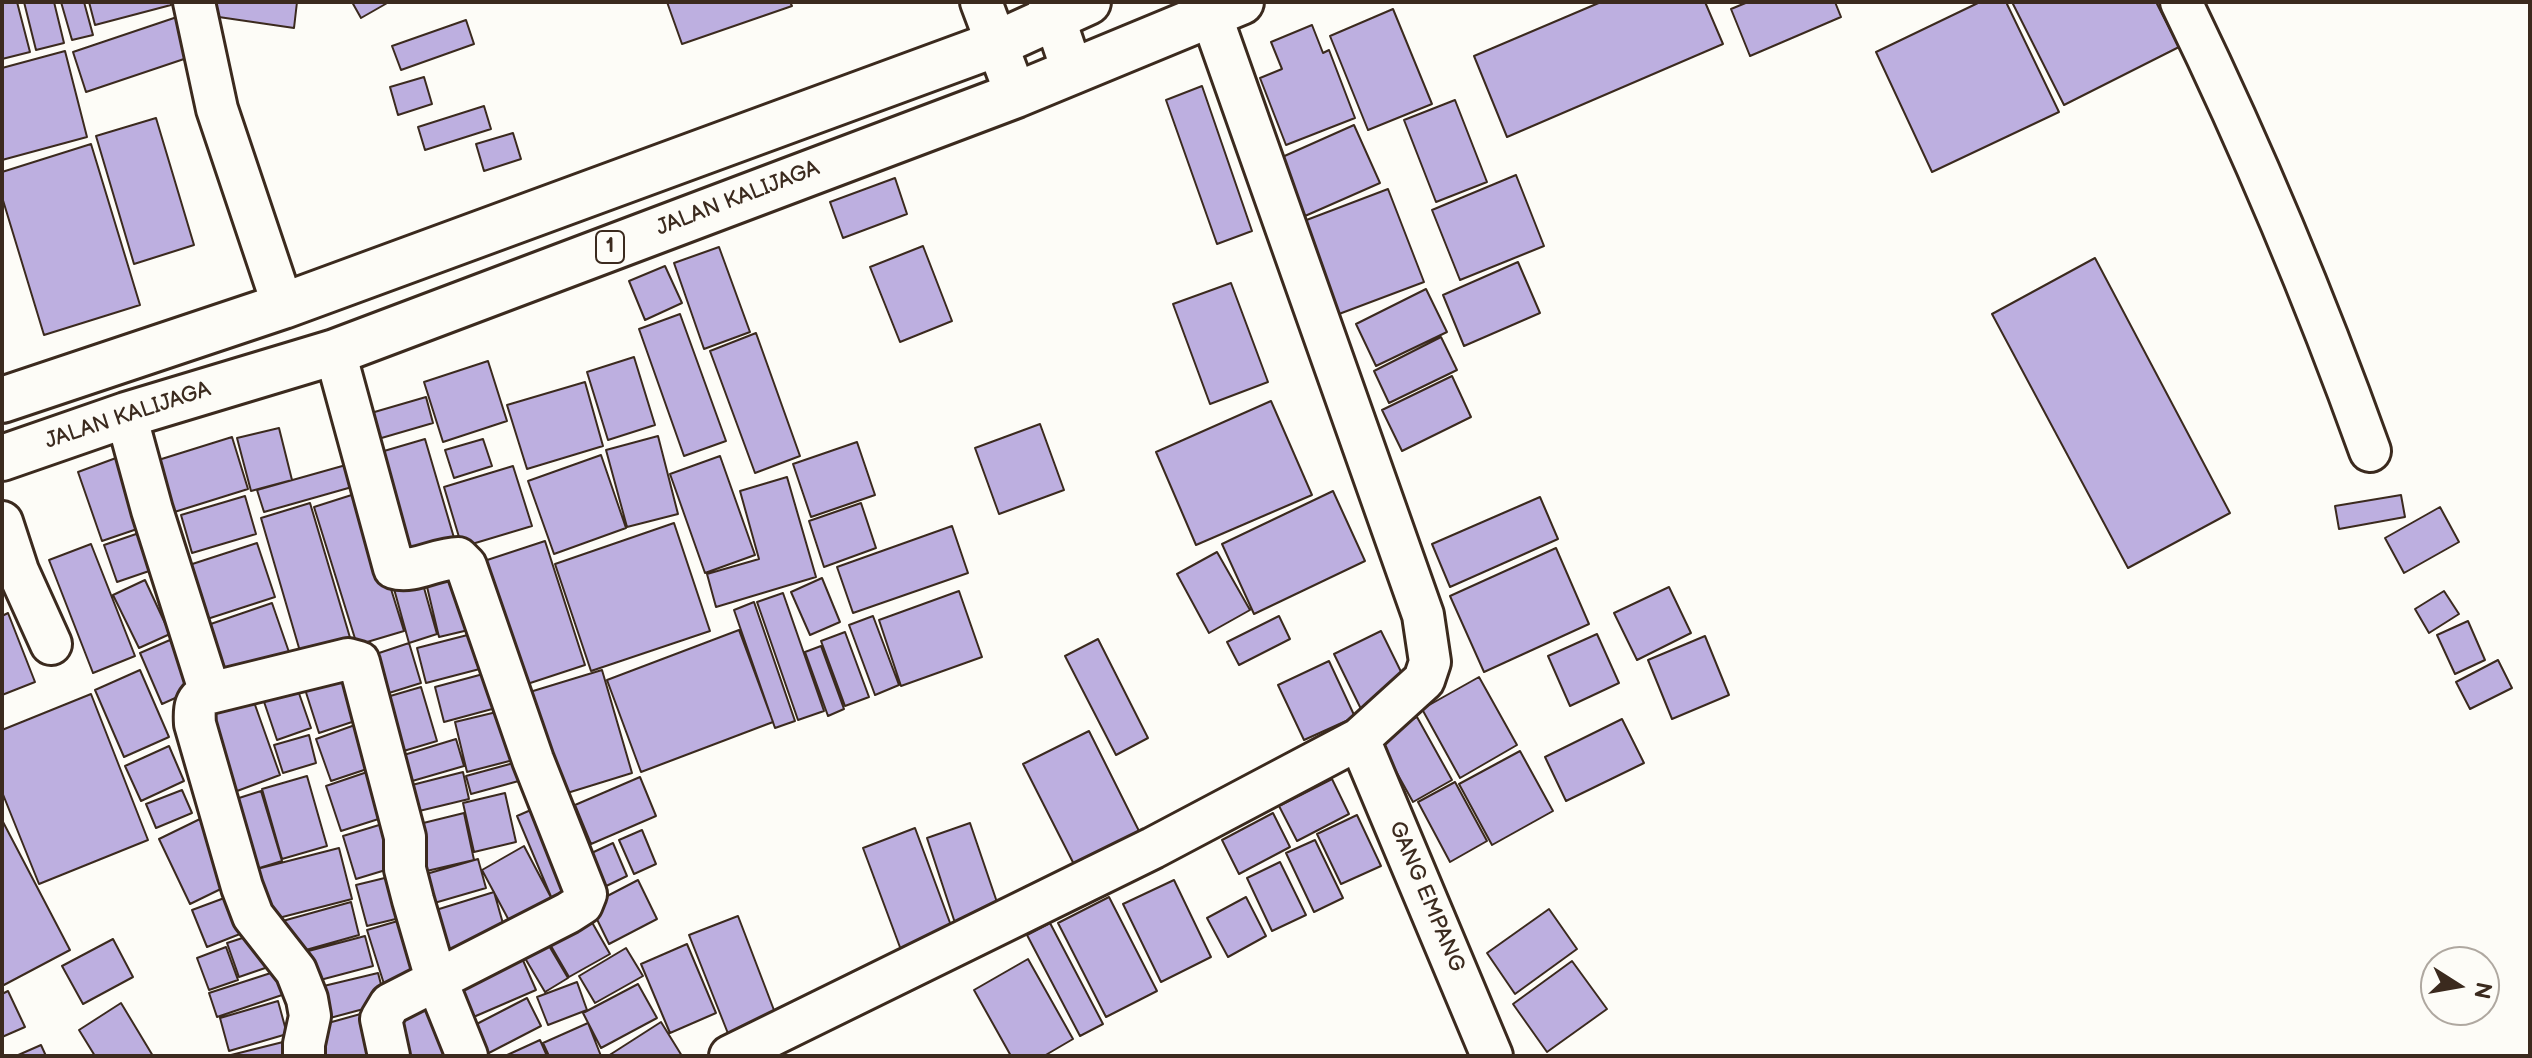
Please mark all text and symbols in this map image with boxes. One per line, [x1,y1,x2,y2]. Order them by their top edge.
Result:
street label: JALAN KALIJAGA [653,156,823,242]
road number: 1 [596,231,624,263]
street label: JALAN KALIJAGA [42,377,214,455]
street label: GANG EMPANG [1382,818,1470,976]
north arrow [2420,946,2500,1026]
text: N [2467,980,2497,1001]

